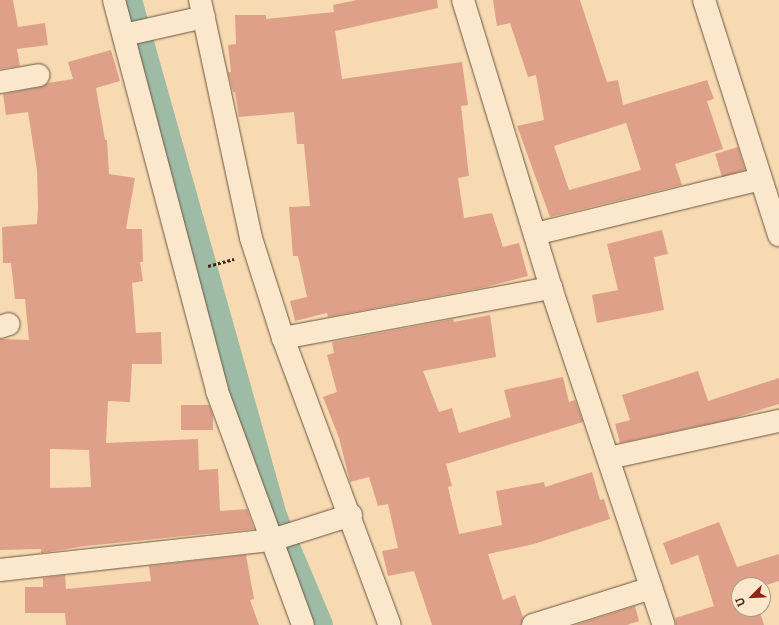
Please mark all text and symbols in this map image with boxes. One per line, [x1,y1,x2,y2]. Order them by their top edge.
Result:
north arrow [731,577,771,617]
text: U [733,595,749,608]

